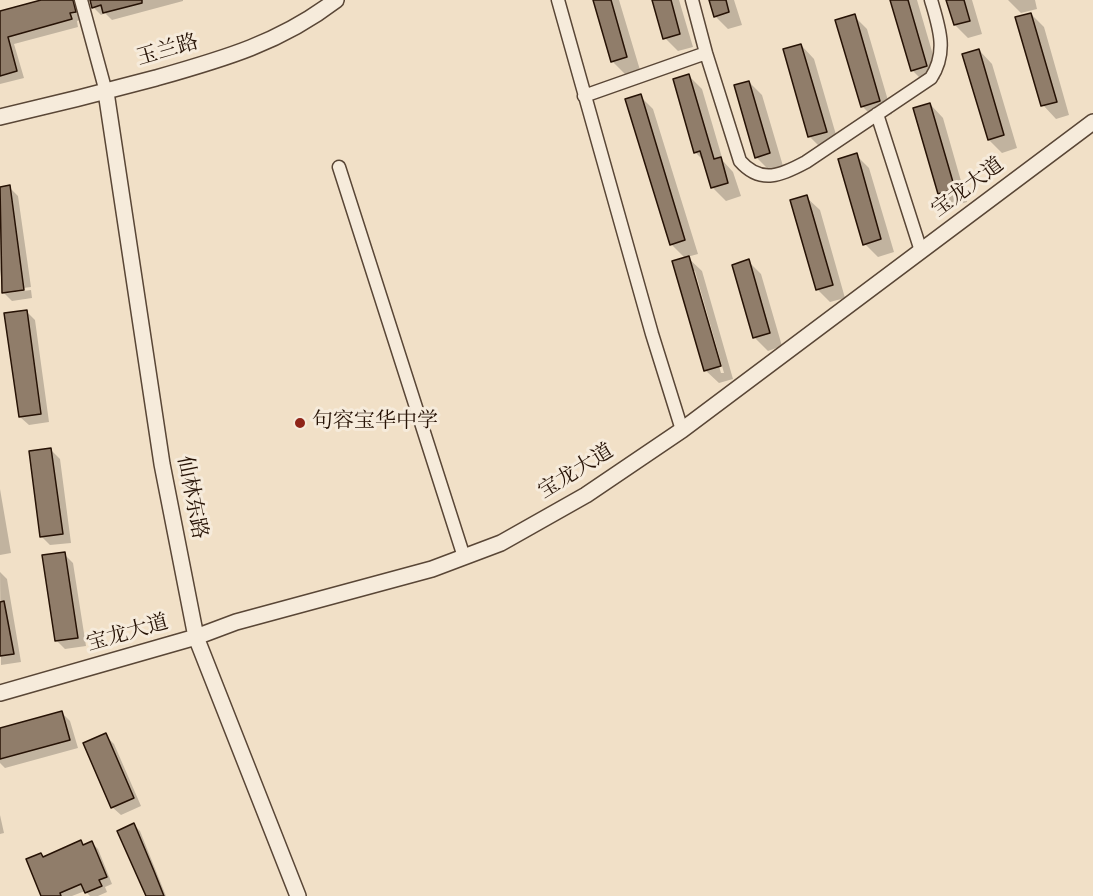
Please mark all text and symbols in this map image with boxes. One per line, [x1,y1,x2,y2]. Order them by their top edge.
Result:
street label: 玉兰路 [134,31,202,73]
street label: 宝龙大道 [928,154,1010,224]
place label: 句容宝华中学 [312,410,438,436]
marker: 句容宝华中学 [293,416,307,430]
street label: 宝龙大道 [535,440,619,506]
street label: 仙林东路 [170,454,210,542]
street label: 宝龙大道 [84,611,172,659]

